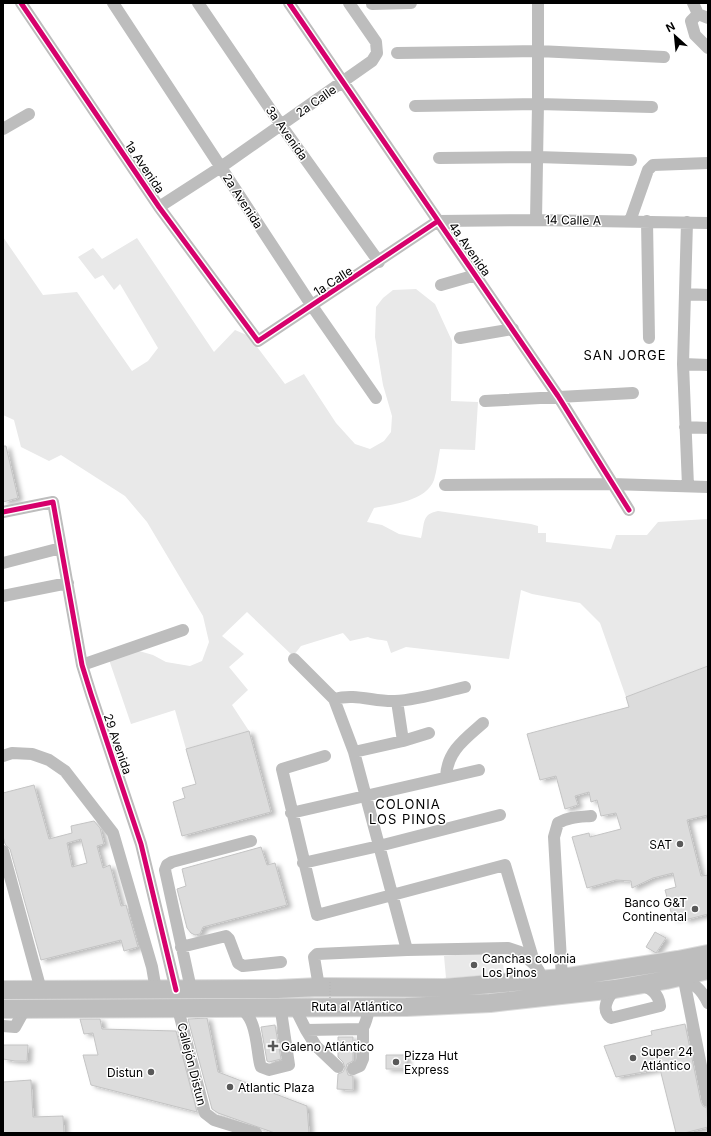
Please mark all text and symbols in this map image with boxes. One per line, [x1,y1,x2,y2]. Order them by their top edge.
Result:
north arrow [655,16,695,56]
text: N [664,19,677,35]
street label: 2a Calle [293,82,339,120]
street label: 3a Avenida [263,103,311,163]
street label: 1a Avenida [122,138,168,196]
street label: 2a Avenida [220,171,266,231]
street label: 14 Calle A [545,212,601,228]
street label: 4a Avenida [446,219,494,279]
street label: 1a Calle [311,263,355,299]
district label: SAN JORGE [583,347,667,363]
street label: 29 Avenida [101,712,135,776]
district label: COLONIA LOS PINOS [369,796,447,827]
place label: SAT [649,837,672,852]
marker: SAT [675,839,685,849]
place label: Banco G&T Continental [622,895,687,924]
marker: Banco G&T Continental [690,904,700,914]
place label: Canchas colonia Los Pinos [482,951,576,980]
marker: Canchas colonia Los Pinos [469,960,479,970]
street label: Ruta al Atlántico [311,999,403,1014]
street label: Callejón Distun [174,1021,210,1107]
place label: Galeno Atlántico [281,1039,374,1054]
marker: Galeno Atlántico [268,1041,278,1051]
place label: Super 24 Atlántico [641,1044,693,1073]
place label: Pizza Hut Express [404,1048,458,1077]
marker: Super 24 Atlántico [628,1053,638,1063]
marker: Pizza Hut Express [391,1057,401,1067]
place label: Distun [107,1065,143,1080]
marker: Distun [146,1067,156,1077]
place label: Atlantic Plaza [238,1080,314,1095]
marker: Atlantic Plaza [225,1082,235,1092]

